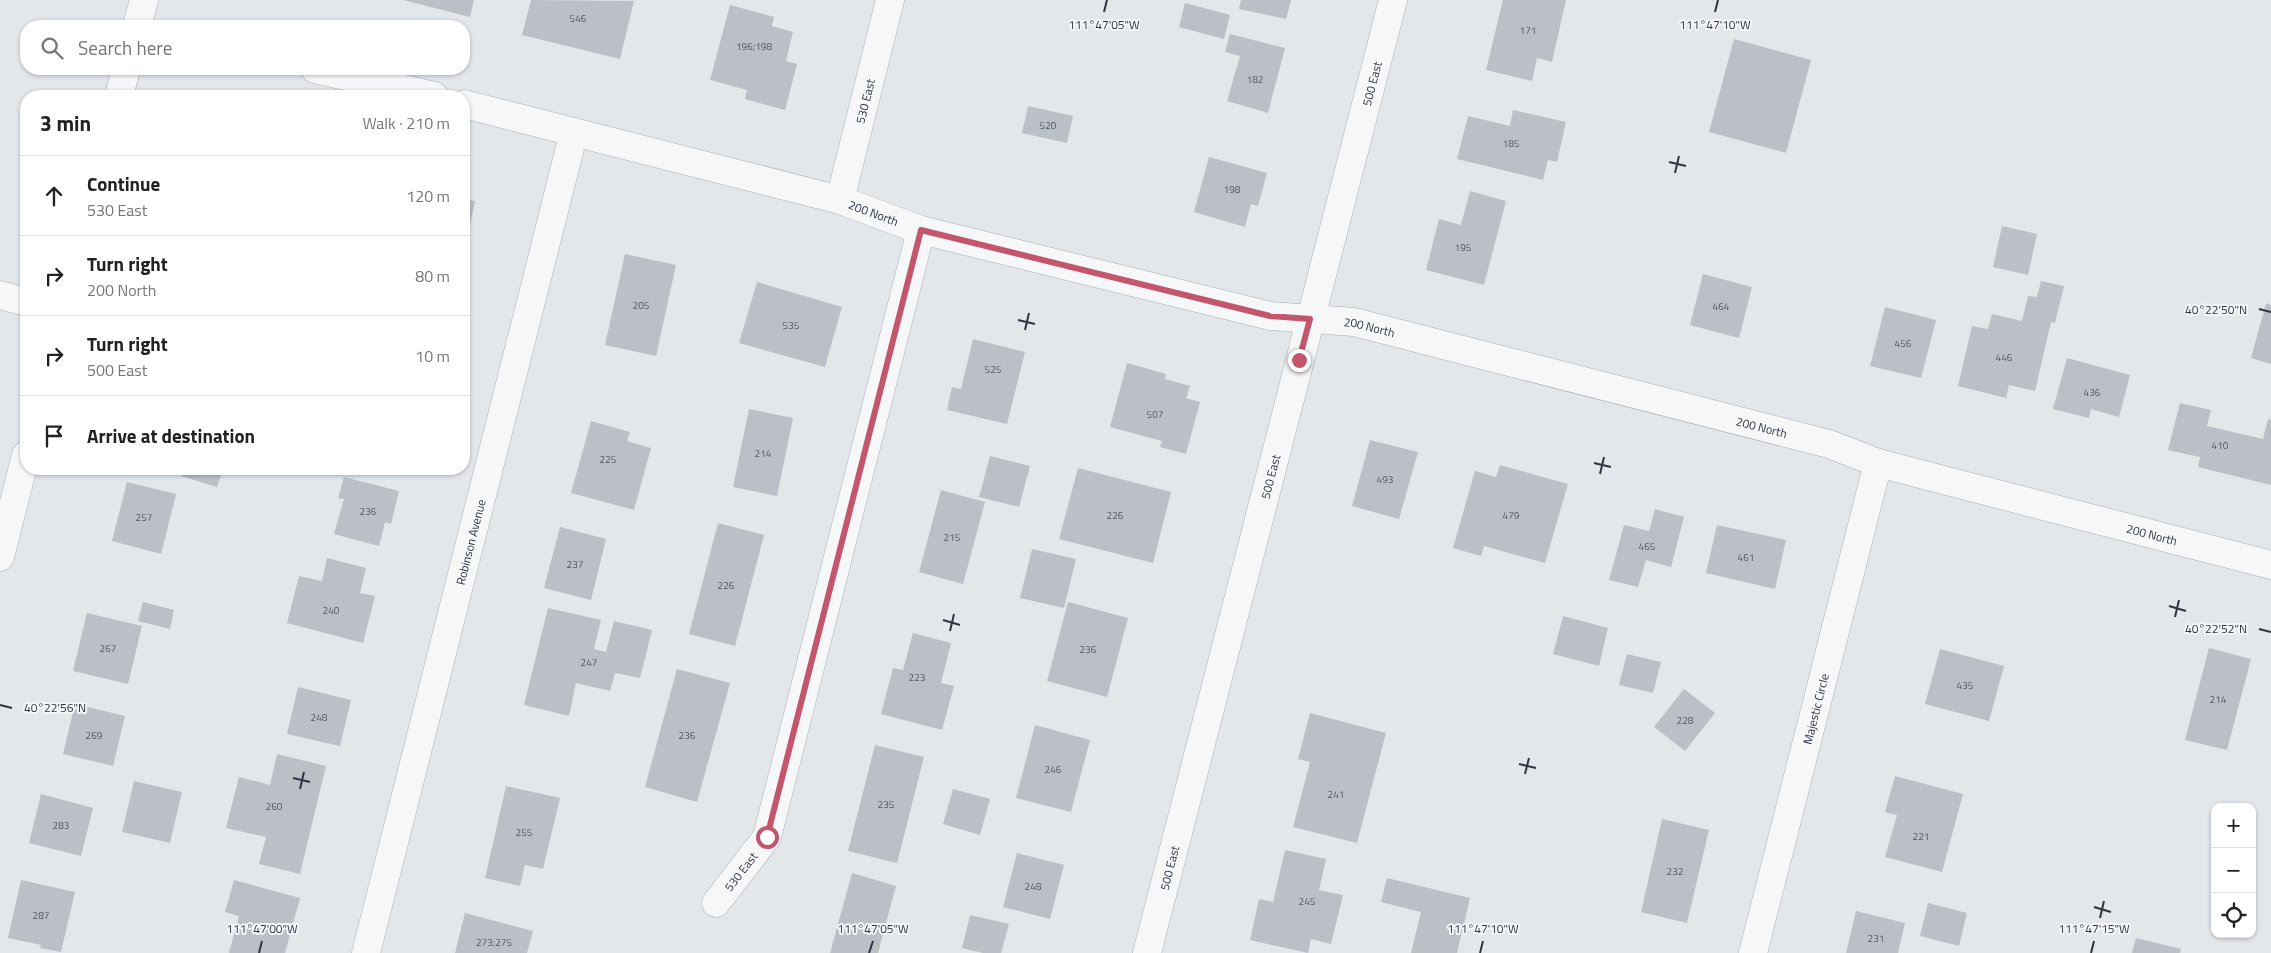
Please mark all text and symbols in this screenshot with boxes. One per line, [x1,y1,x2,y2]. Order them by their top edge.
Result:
house number: 546 [570,11,587,26]
text: 111°47'05"W [1068,15,1140,34]
text: 111°47'10"W [1679,15,1751,34]
search box [20,20,470,75]
house number: 171 [1520,23,1536,38]
text: Search here [78,33,172,62]
icon: search [38,34,66,62]
house number: 196;198 [736,39,772,54]
street label: 500 East [1357,58,1387,108]
house number: 182 [1247,72,1263,87]
street label: 530 East [850,76,880,125]
text: 3 min [40,107,91,139]
text: Walk · 210 m [362,111,450,135]
house number: 520 [1040,118,1057,133]
house number: 185 [1503,136,1520,151]
text: Continue [87,169,160,198]
icon: ahead [40,182,68,210]
house number: 198 [1224,182,1241,197]
text: 120 m [406,184,450,208]
street label: 200 North [846,195,901,230]
text: 530 East [87,198,147,222]
house number: 195 [1455,240,1472,255]
text: Turn right [87,249,168,278]
icon: right [40,262,68,290]
text: 80 m [415,264,450,288]
text: 200 North [87,278,156,302]
house number: 205 [633,298,650,313]
house number: 464 [1713,299,1730,314]
text: 40°22'50"N [2185,300,2247,319]
street label: 200 North [1343,312,1397,342]
house number: 535 [783,318,800,333]
text: Turn right [87,329,168,358]
house number: 456 [1895,336,1912,351]
icon: right [40,342,68,370]
text: 10 m [415,344,450,368]
route end [1288,349,1311,372]
house number: 446 [1996,350,2013,365]
text: 500 East [87,358,147,382]
house number: 525 [985,362,1002,377]
house number: 436 [2084,385,2101,400]
house number: 507 [1147,407,1163,422]
street label: 200 North [1734,411,1789,442]
text: Arrive at destination [87,421,255,450]
icon: arrive [40,422,68,450]
house number: 410 [2212,438,2229,453]
house number: 214 [755,446,772,461]
house number: 225 [600,452,617,467]
street label: 500 East [1255,452,1285,501]
house number: 493 [1377,472,1393,487]
street label: Robinson Avenue [450,497,490,587]
house number: 236 [360,504,377,519]
house number: 226 [1107,508,1124,523]
house number: 479 [1503,508,1520,523]
house number: 257 [136,510,152,525]
street label: 200 North [2124,518,2179,550]
house number: 215 [944,530,961,545]
house number: 465 [1639,539,1656,554]
house number: 461 [1738,550,1754,565]
house number: 237 [567,557,583,572]
house number: 226 [718,578,735,593]
house number: 240 [323,603,340,618]
text: 40°22'52"N [2185,619,2247,638]
house number: 267 [100,641,116,656]
house number: 236 [1080,642,1097,657]
house number: 247 [581,655,597,670]
house number: 223 [909,670,925,685]
street label: Majestic Circle [1797,671,1833,746]
house number: 435 [1957,678,1974,693]
house number: 214 [2210,692,2227,707]
text: 40°22'56"N [24,698,86,717]
house number: 248 [311,710,328,725]
house number: 228 [1677,713,1694,728]
house number: 269 [86,728,103,743]
house number: 236 [679,728,696,743]
house number: 246 [1045,762,1062,777]
house number: 241 [1328,787,1344,802]
house number: 235 [878,797,895,812]
house number: 260 [266,799,283,814]
map controls [2211,803,2256,938]
button: + [2211,803,2256,848]
house number: 283 [53,818,69,833]
house number: 255 [516,825,533,840]
route start [756,826,779,849]
house number: 221 [1913,829,1929,844]
street label: 500 East [1154,843,1184,892]
street label: 530 East [719,847,762,895]
button: − [2211,848,2256,893]
house number: 232 [1667,864,1683,879]
house number: 248 [1025,879,1042,894]
button: locate [2211,893,2256,938]
house number: 245 [1299,894,1316,909]
house number: 287 [33,908,49,923]
text: 111°47'00"W [226,919,298,938]
text: 111°47'05"W [837,919,909,938]
text: 111°47'10"W [1447,919,1519,938]
text: 111°47'15"W [2058,919,2130,938]
house number: 231 [1868,931,1884,946]
house number: 273;275 [476,935,512,950]

